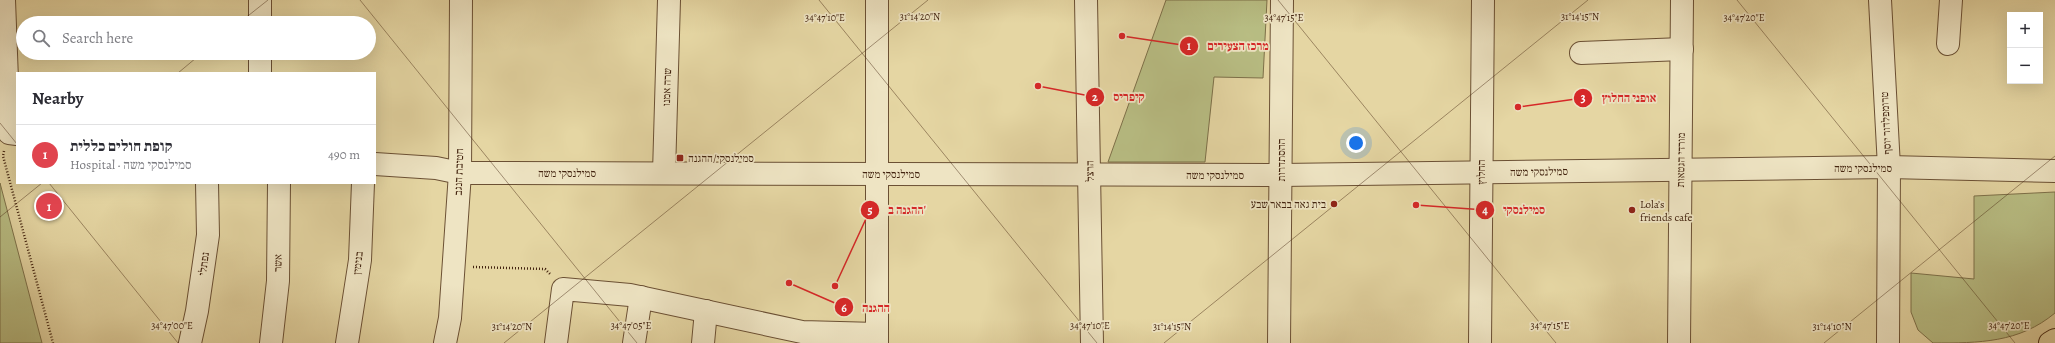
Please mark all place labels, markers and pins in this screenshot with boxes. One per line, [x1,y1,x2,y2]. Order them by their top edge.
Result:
callout: מרכז הצעירים [1179,34,1277,58]
callout: קיפריס [1085,85,1153,109]
callout: אופני החלוץ [1573,86,1664,110]
place label: סמילנסקי/ההגנה [688,151,754,166]
marker: סמילנסקי/ההגנה [675,153,685,163]
pin: 1 [36,191,62,221]
place label: בית גאה בבאר שבע [1251,197,1326,212]
place label: Lola’s friends cafe [1640,197,1693,225]
callout: ההגנה ב' [860,198,934,222]
callout: סמילנסקי [1475,198,1553,222]
marker: בית גאה בבאר שבע [1329,199,1339,209]
marker: Lola’s friends cafe [1627,205,1637,215]
callout: ההגנה [834,295,898,319]

